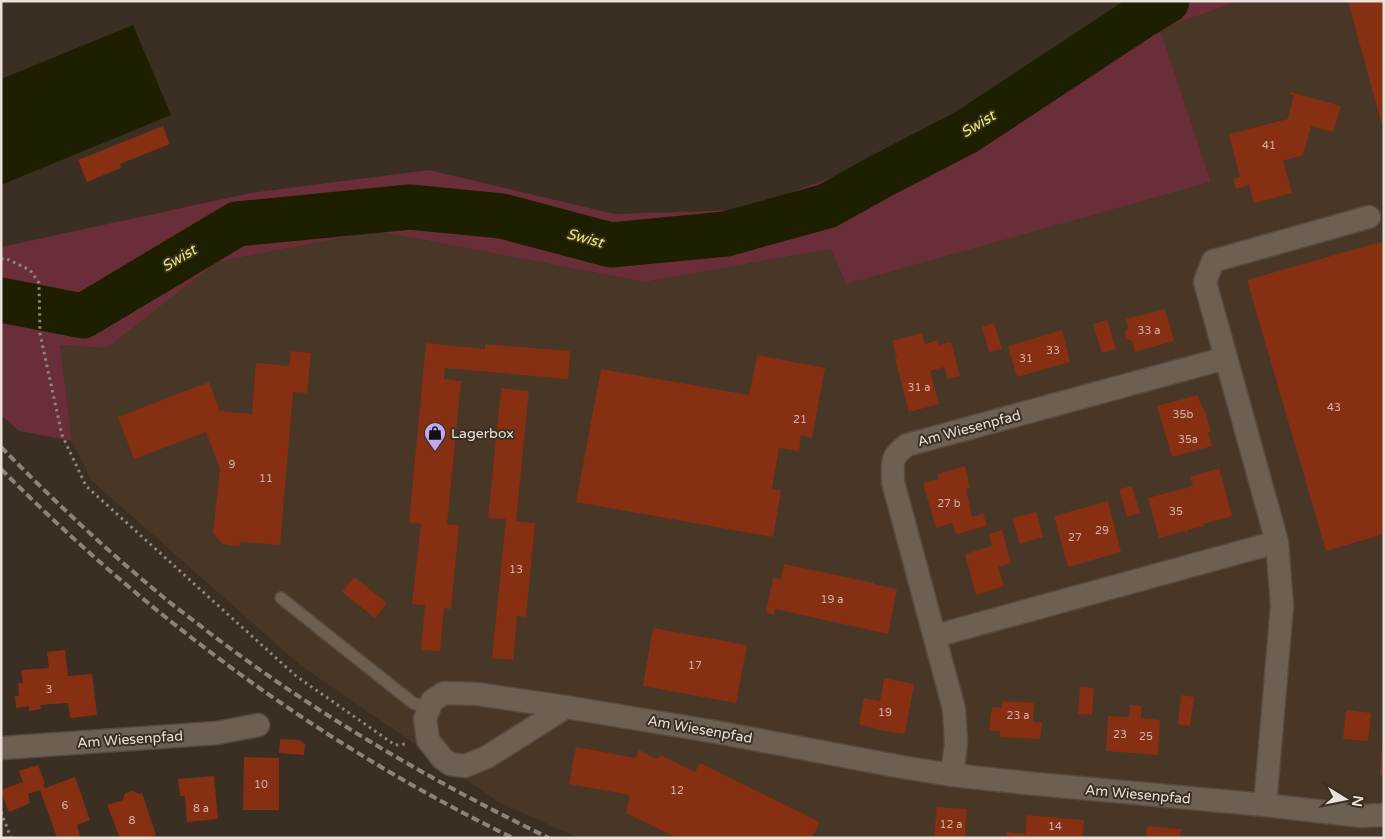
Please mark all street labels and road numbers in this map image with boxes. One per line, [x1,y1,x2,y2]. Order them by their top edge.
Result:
street label: Am Wiesenpfad [916,407,1023,450]
street label: Am Wiesenpfad [646,712,754,747]
street label: Am Wiesenpfad [77,727,184,752]
street label: Am Wiesenpfad [1084,781,1192,808]

